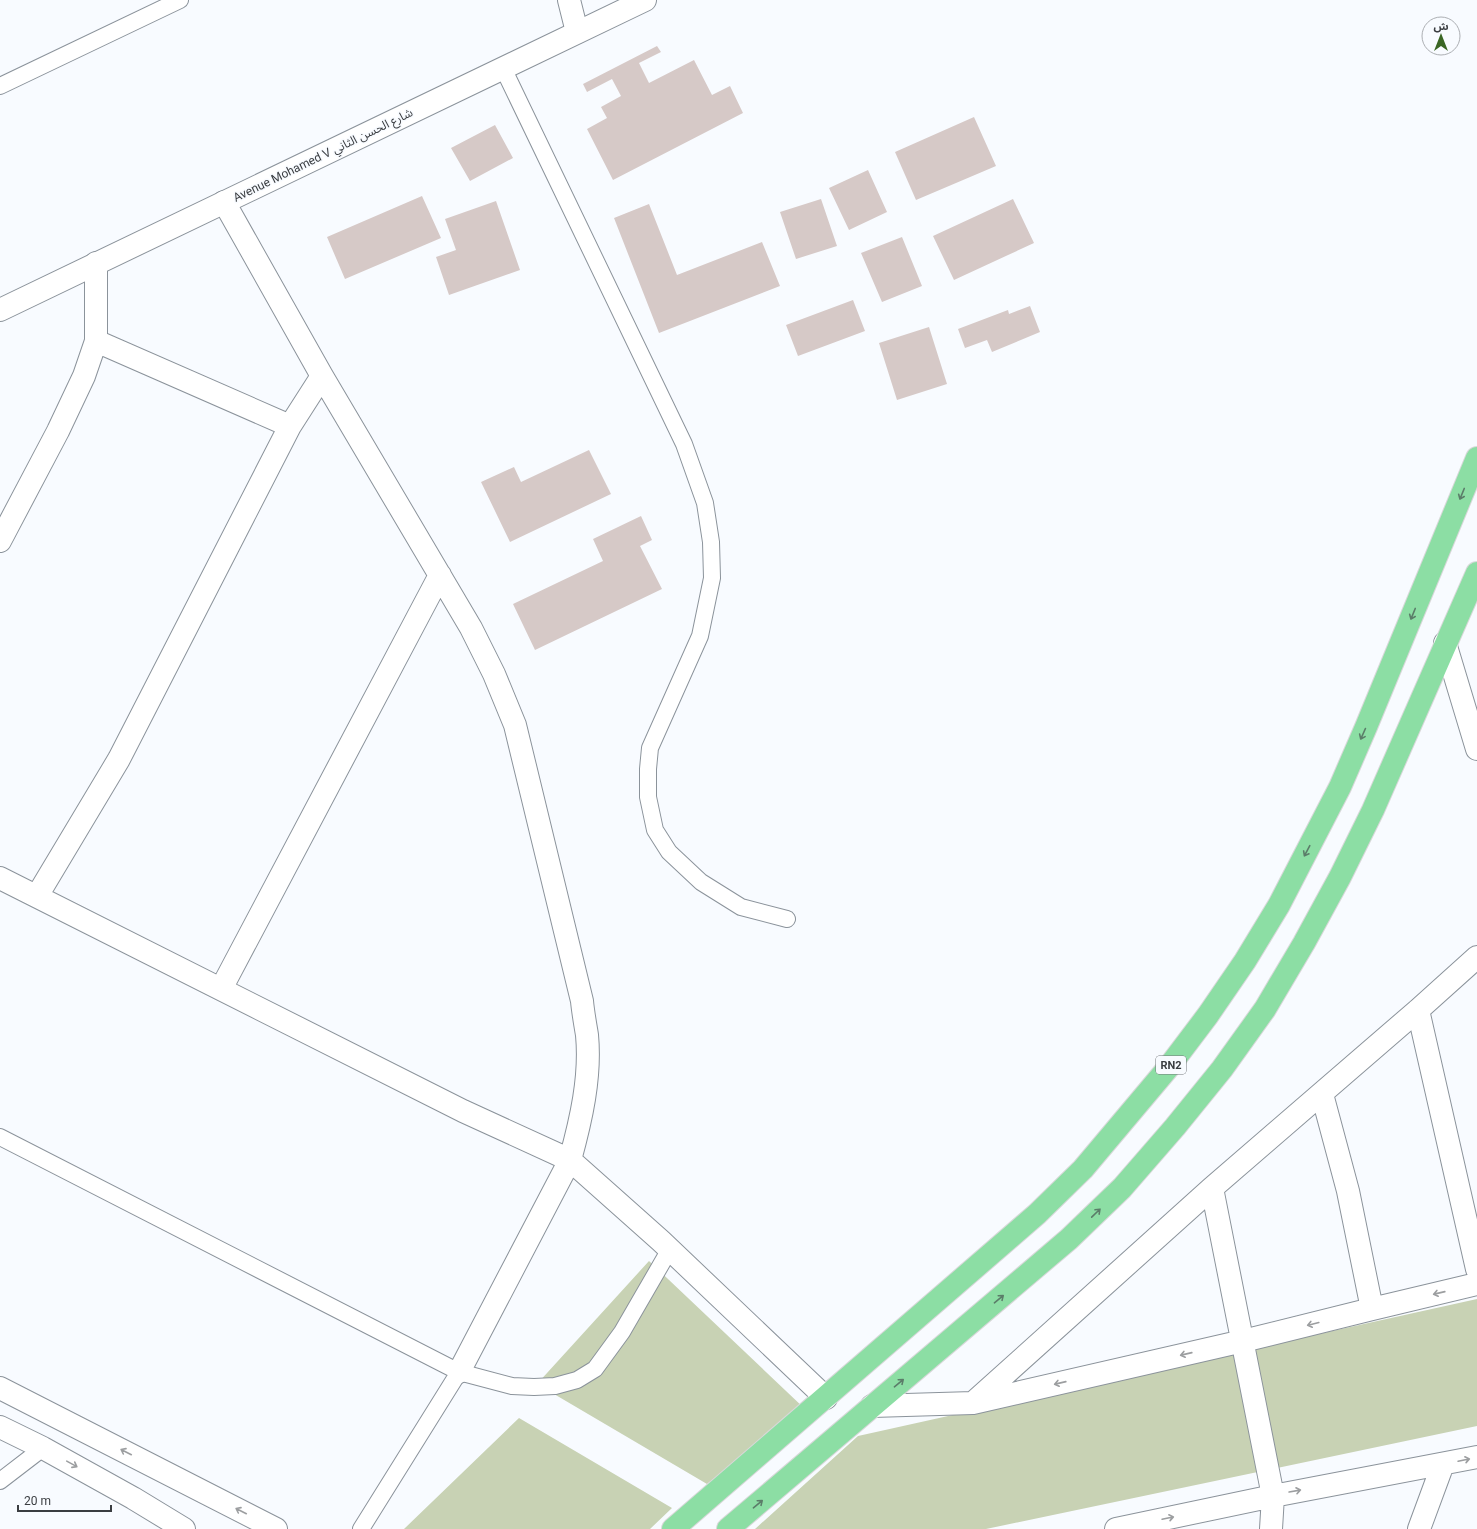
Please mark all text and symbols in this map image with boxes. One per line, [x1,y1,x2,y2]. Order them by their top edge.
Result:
north arrow [1421,16,1461,56]
text: ش [1433,20,1449,33]
street label: Avenue Mohamed V شارع الحسن الثاني [231,105,416,207]
one-way arrow [1458,487,1466,499]
one-way arrow [1408,608,1416,620]
one-way arrow [1359,728,1366,740]
one-way arrow [1303,845,1310,857]
road number: RN2 [1156,1056,1186,1074]
one-way arrow [1091,1208,1101,1218]
one-way arrow [1433,1290,1446,1298]
one-way arrow [993,1295,1004,1304]
one-way arrow [1306,1320,1319,1328]
one-way arrow [1180,1351,1193,1359]
one-way arrow [894,1379,905,1388]
one-way arrow [1053,1380,1066,1388]
one-way arrow [120,1448,132,1455]
one-way arrow [1457,1455,1470,1463]
one-way arrow [66,1461,78,1469]
scale bar [18,1487,111,1513]
one-way arrow [1288,1487,1301,1495]
text: 20 m [24,1494,51,1508]
one-way arrow [752,1499,763,1508]
one-way arrow [236,1507,248,1514]
one-way arrow [1161,1513,1174,1521]

